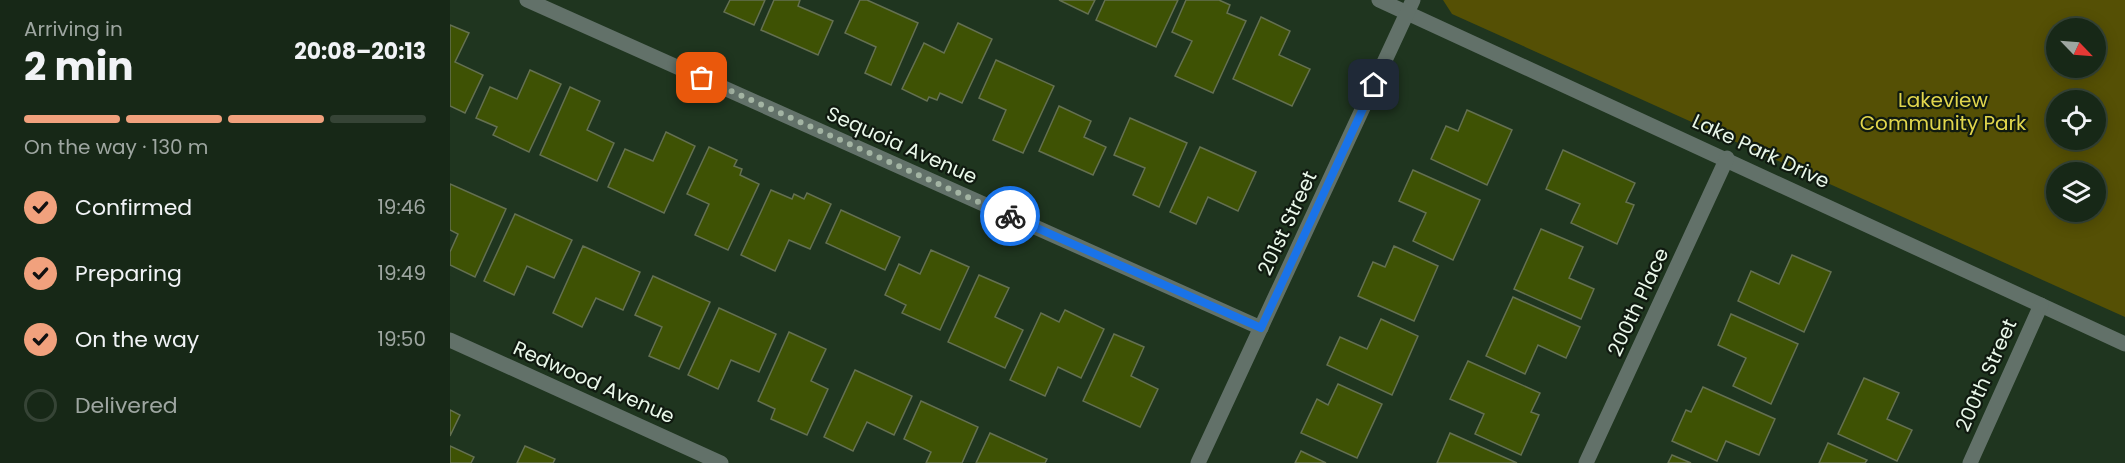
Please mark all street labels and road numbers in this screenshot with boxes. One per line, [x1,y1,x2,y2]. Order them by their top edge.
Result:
street label: Sequoia Avenue [822,99,982,191]
street label: Lake Park Drive [1688,107,1834,195]
street label: 201st Street [1251,166,1323,280]
street label: 200th Place [1601,243,1675,361]
street label: 200th Street [1949,314,2023,436]
street label: Redwood Avenue [509,334,679,430]

